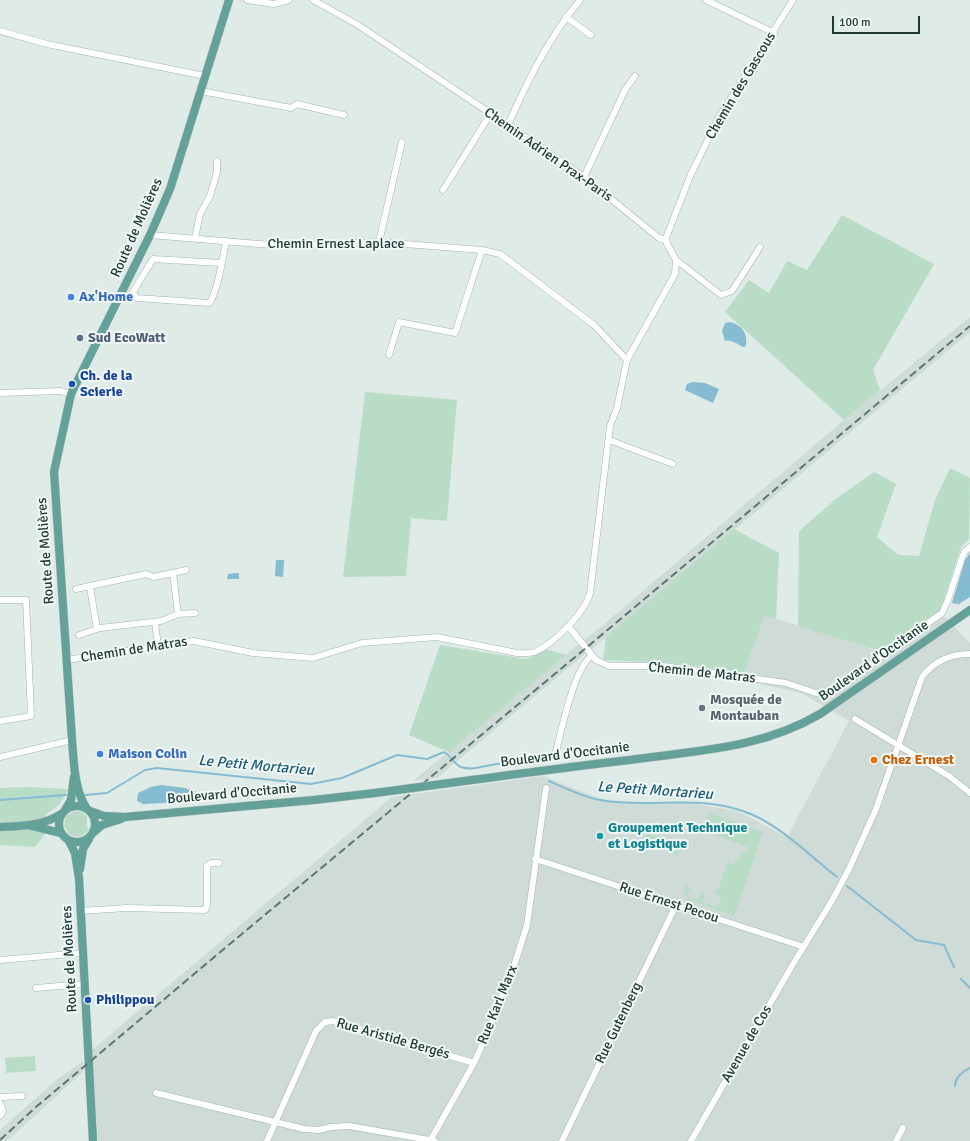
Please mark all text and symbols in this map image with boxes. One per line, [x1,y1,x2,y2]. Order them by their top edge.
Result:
scale bar [834,8,922,34]
text: 100 m [839,15,871,30]
street label: Chemin des Gascous [702,29,780,143]
street label: Chemin Adrien Prax-Paris [481,104,615,206]
street label: Route de Molières [108,176,166,280]
street label: Chemin Ernest Laplace [268,236,404,252]
place label: Ax'Home [79,289,133,305]
marker: Ax'Home [66,292,76,302]
place label: Sud EcoWatt [88,330,166,346]
marker: Sud EcoWatt [75,333,85,343]
place label: Ch. de la Scierie [80,368,132,400]
marker: Ch. de la Scierie [67,379,77,389]
street label: Route de Molières [34,497,58,605]
street label: Boulevard d'Occitanie [816,617,932,705]
street label: Chemin de Matras [80,633,188,667]
street label: Chemin de Matras [648,659,756,687]
place label: Mosquée de Montauban [710,692,782,724]
marker: Mosquée de Montauban [697,703,707,713]
street label: Boulevard d'Occitanie [499,739,631,771]
place label: Maison Colin [108,746,187,762]
marker: Maison Colin [95,749,105,759]
water label: Le Petit Mortarieu [197,752,315,780]
place label: Chez Ernest [882,752,954,768]
marker: Chez Ernest [869,755,879,765]
water label: Le Petit Mortarieu [597,778,713,804]
street label: Boulevard d'Occitanie [166,780,298,808]
place label: Groupement Technique et Logistique [608,820,747,852]
marker: Groupement Technique et Logistique [595,831,605,841]
street label: Rue Ernest Pecou [617,879,721,927]
street label: Route de Molières [59,905,81,1013]
street label: Rue Karl Marx [475,963,521,1047]
street label: Rue Gutenberg [592,979,646,1067]
place label: Philippou [96,992,154,1008]
marker: Philippou [83,995,93,1005]
street label: Avenue de Cos [718,1003,776,1085]
street label: Rue Aristide Bergés [334,1015,452,1063]

